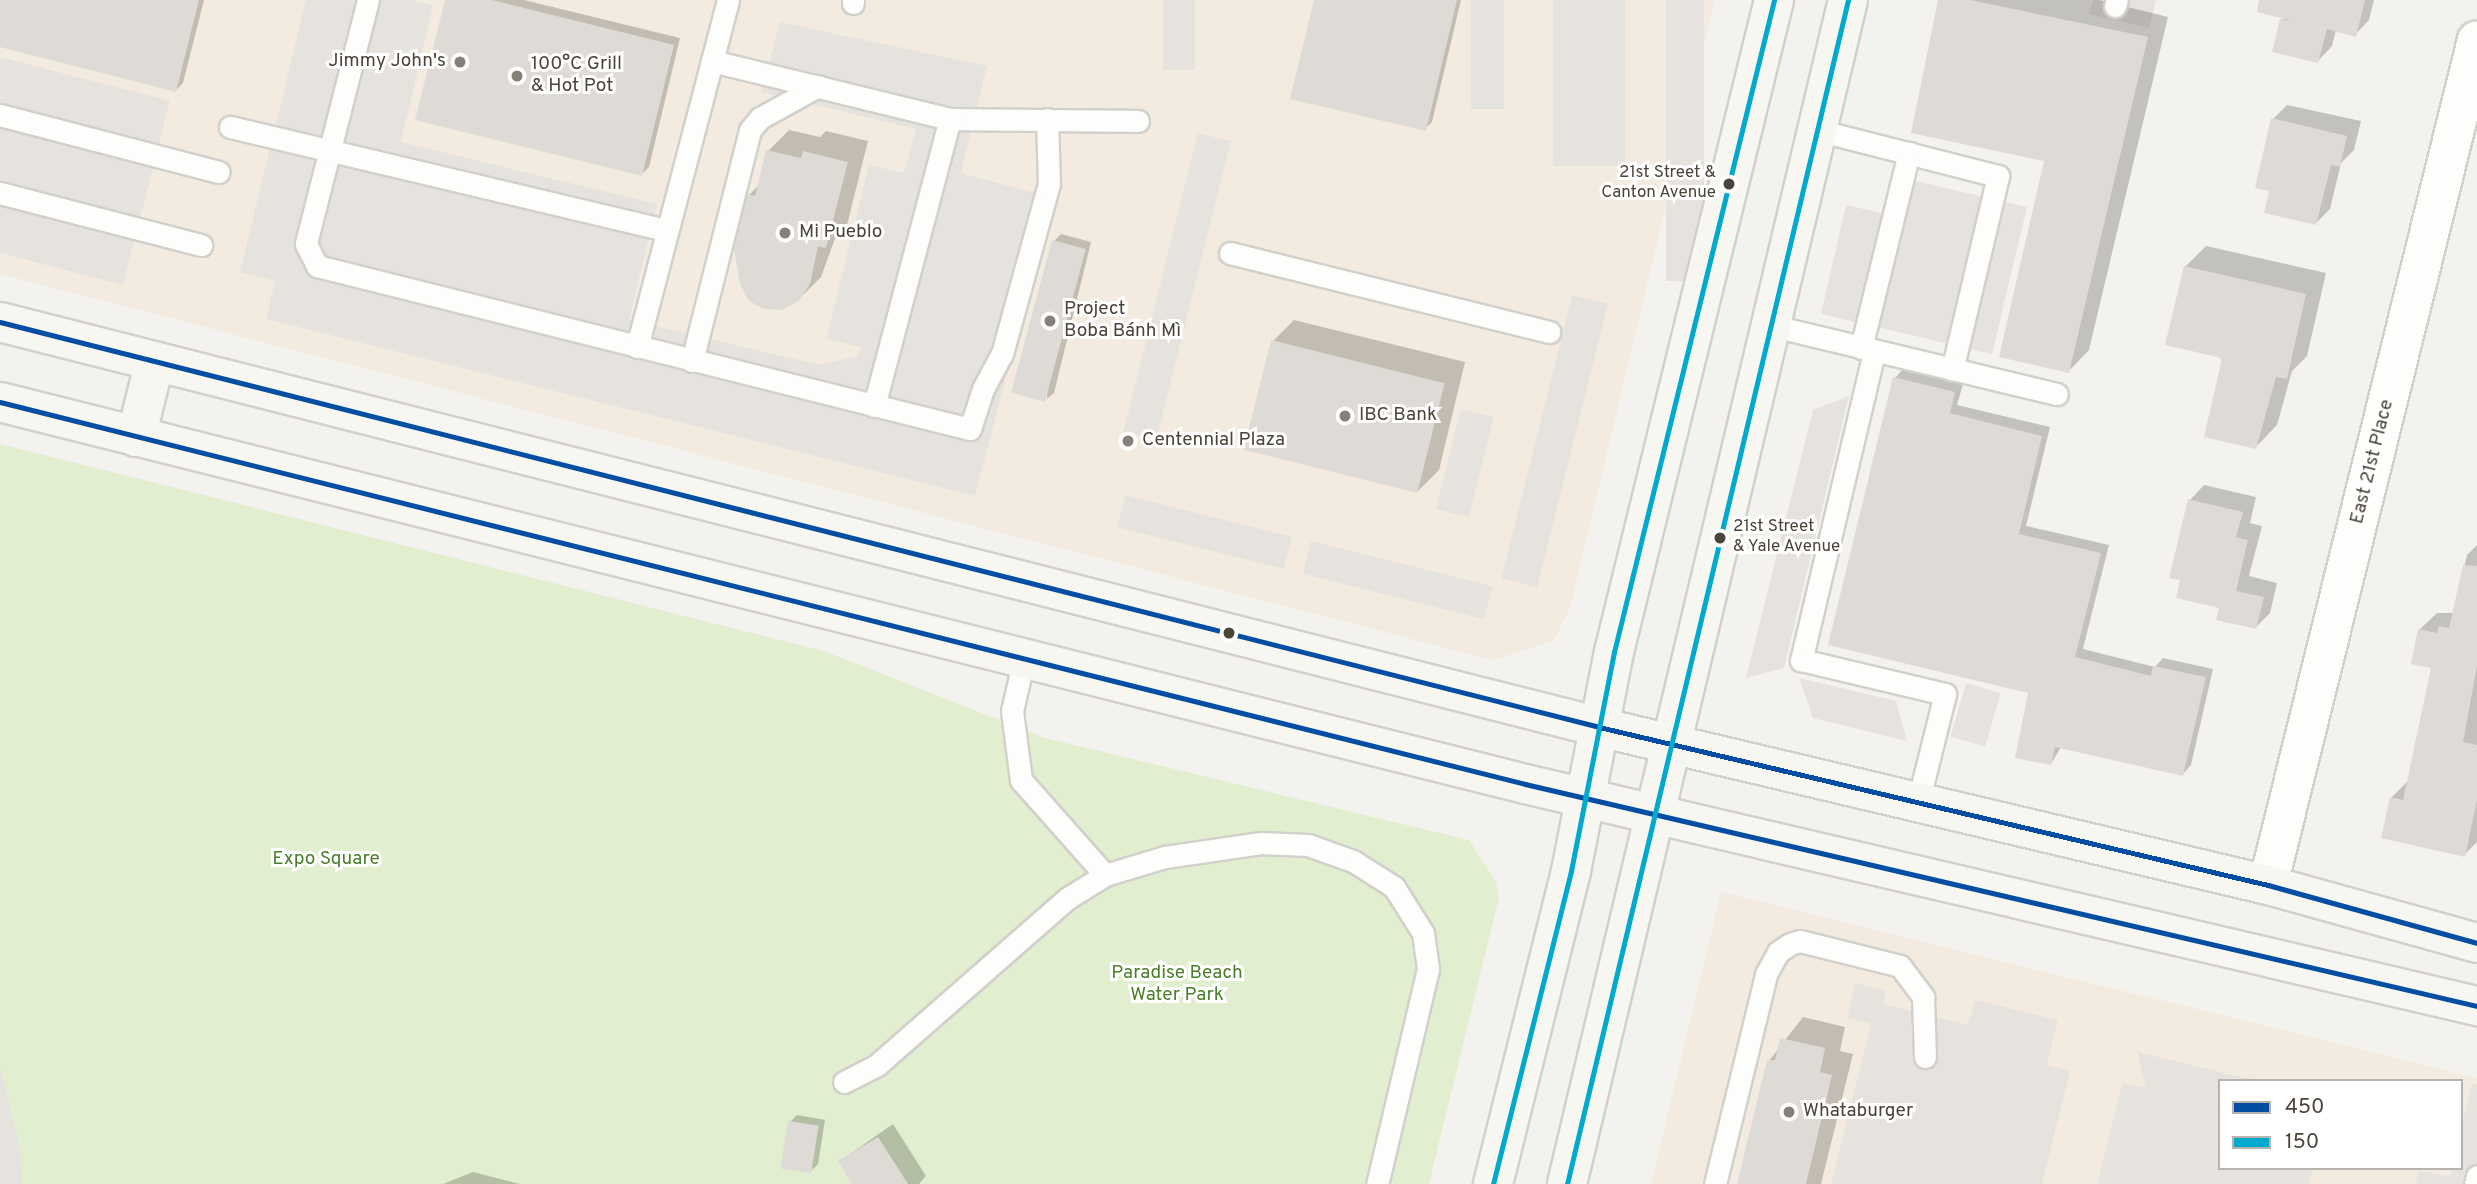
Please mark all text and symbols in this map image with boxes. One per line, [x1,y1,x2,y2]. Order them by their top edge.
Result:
place label: Jimmy John's [328,51,446,73]
marker: Jimmy John's [452,54,468,70]
place label: 100°C Grill & Hot Pot [531,54,622,98]
marker: 100°C Grill & Hot Pot [509,68,525,84]
place label: 21st Street & Canton Avenue [1600,164,1716,204]
marker: 21st Street & Canton Avenue [1722,177,1736,191]
place label: Mi Pueblo [799,222,882,244]
marker: Mi Pueblo [777,225,793,241]
place label: Project Boba Bánh Mì [1064,299,1181,343]
marker: Project Boba Bánh Mì [1042,313,1058,329]
street label: East 21st Place [2347,397,2399,527]
place label: IBC Bank [1359,405,1437,427]
marker: IBC Bank [1337,408,1353,424]
place label: Centennial Plaza [1142,430,1285,452]
marker: Centennial Plaza [1120,433,1136,449]
place label: 21st Street & Yale Avenue [1733,518,1842,558]
marker: 21st Street & Yale Avenue [1713,531,1727,545]
unlabelled marker [1222,626,1236,640]
park label: Expo Square [272,849,380,871]
park label: Paradise Beach Water Park [1111,963,1243,1007]
legend [2218,1079,2463,1170]
text: 450 [2285,1094,2325,1121]
place label: Whataburger [1803,1101,1913,1123]
marker: Whataburger [1781,1104,1797,1120]
text: 150 [2285,1129,2319,1156]

